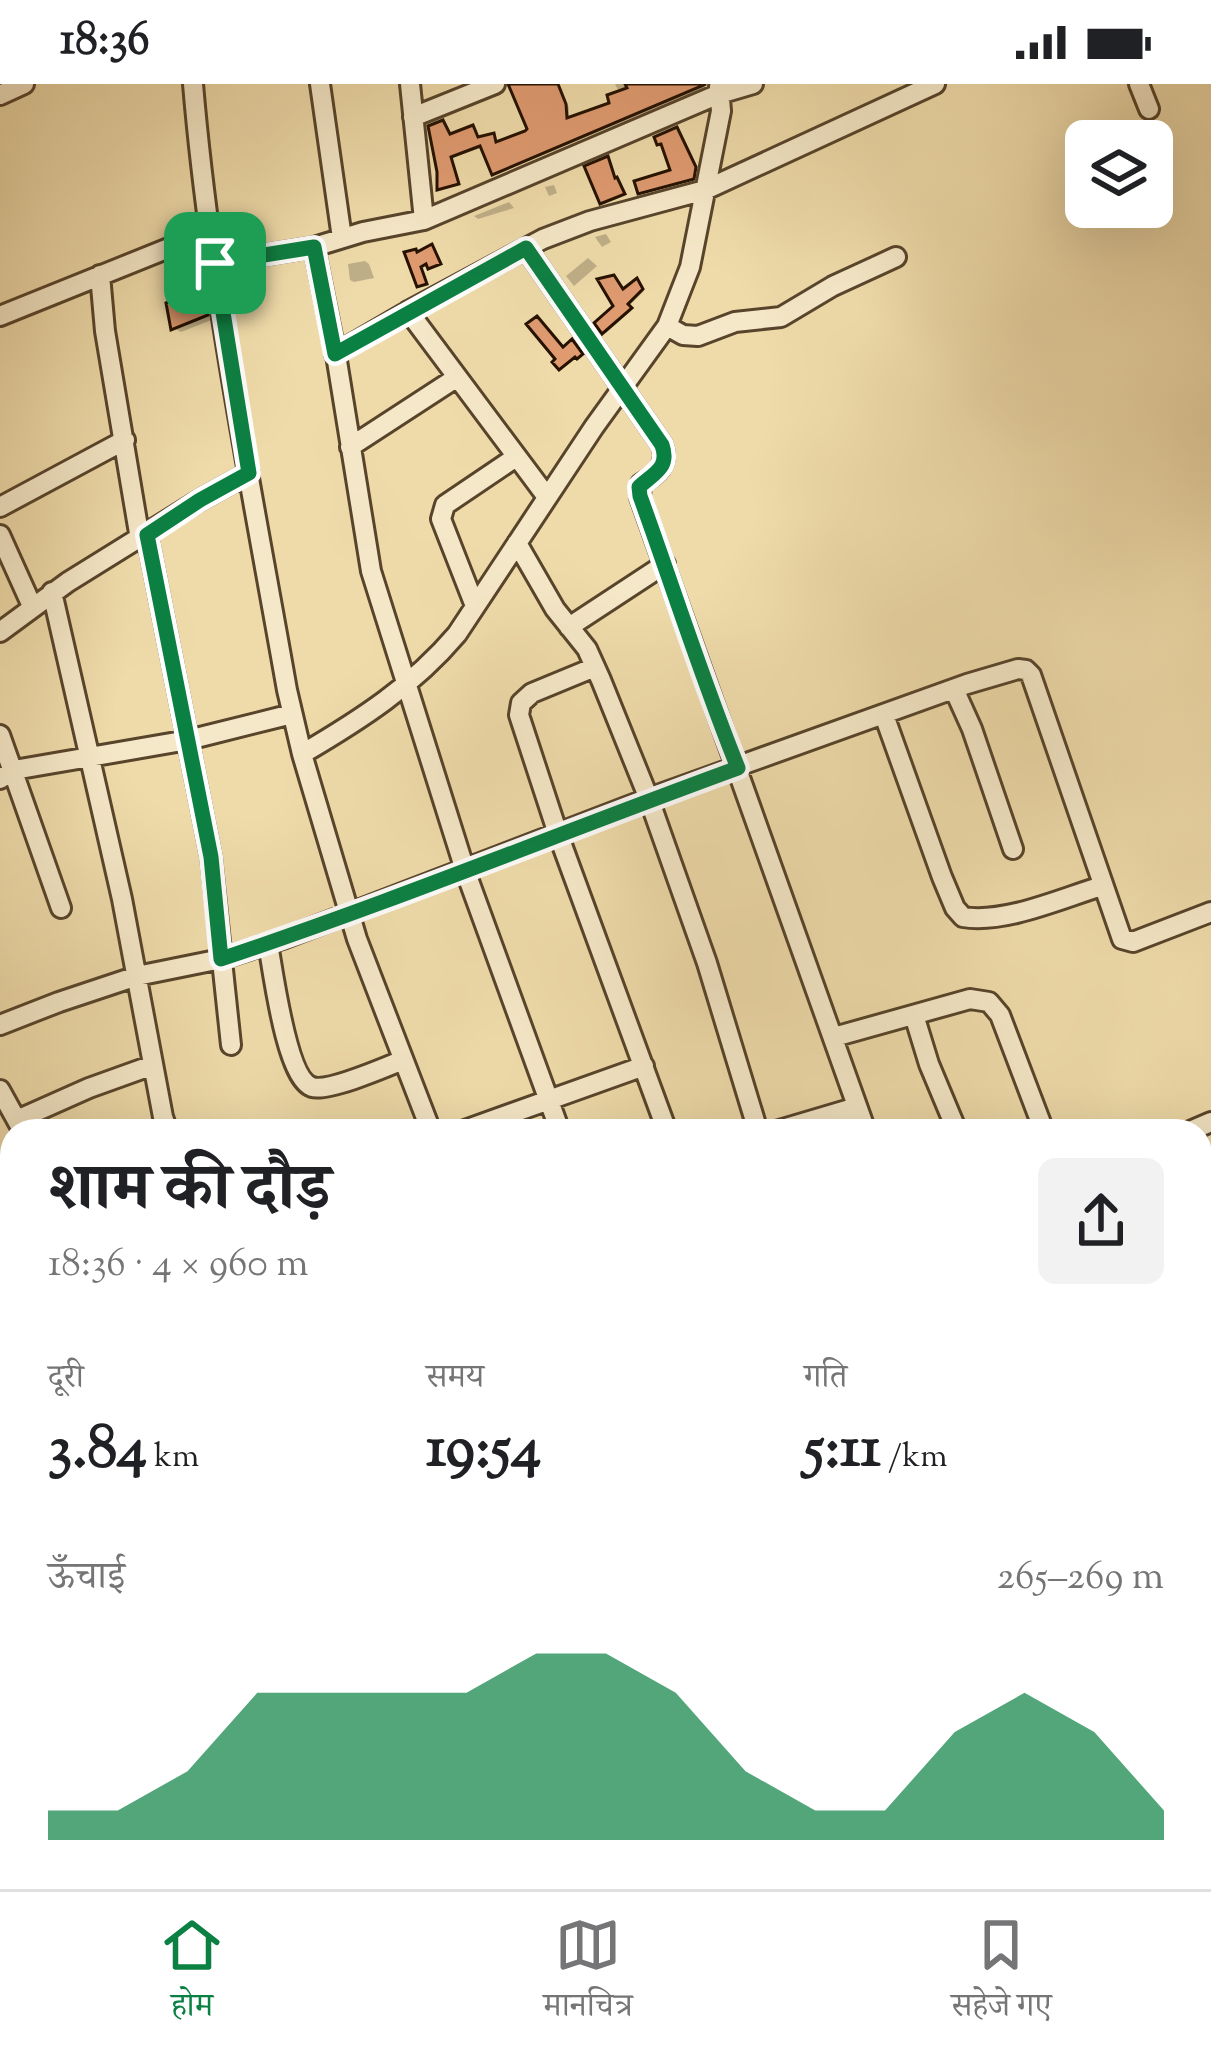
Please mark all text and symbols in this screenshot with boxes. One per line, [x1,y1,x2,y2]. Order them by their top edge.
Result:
text: 18:36 [60,10,150,75]
map controls [1065,120,1173,228]
button: layers [1065,120,1173,228]
pin [164,212,266,314]
icon: arrive [182,230,248,296]
text: शाम की दौड़ [48,1145,330,1240]
button: share [1038,1158,1164,1284]
text: 18:36 · 4 × 960 m [48,1238,308,1294]
text: दूरी [48,1355,84,1403]
text: समय [426,1355,484,1403]
text: गति [804,1355,847,1403]
text: 3.84 [48,1408,147,1495]
text: 19:54 [426,1408,541,1495]
text: 5:11 [804,1408,881,1495]
text: km [147,1434,199,1482]
text: /km [881,1434,948,1482]
text: ऊँचाई [48,1551,125,1607]
text: 265–269 m [997,1551,1164,1607]
tab: होम [159,1912,225,2037]
tab: मानचित्र [543,1912,633,2037]
tab: सहेजे गए [951,1912,1052,2037]

